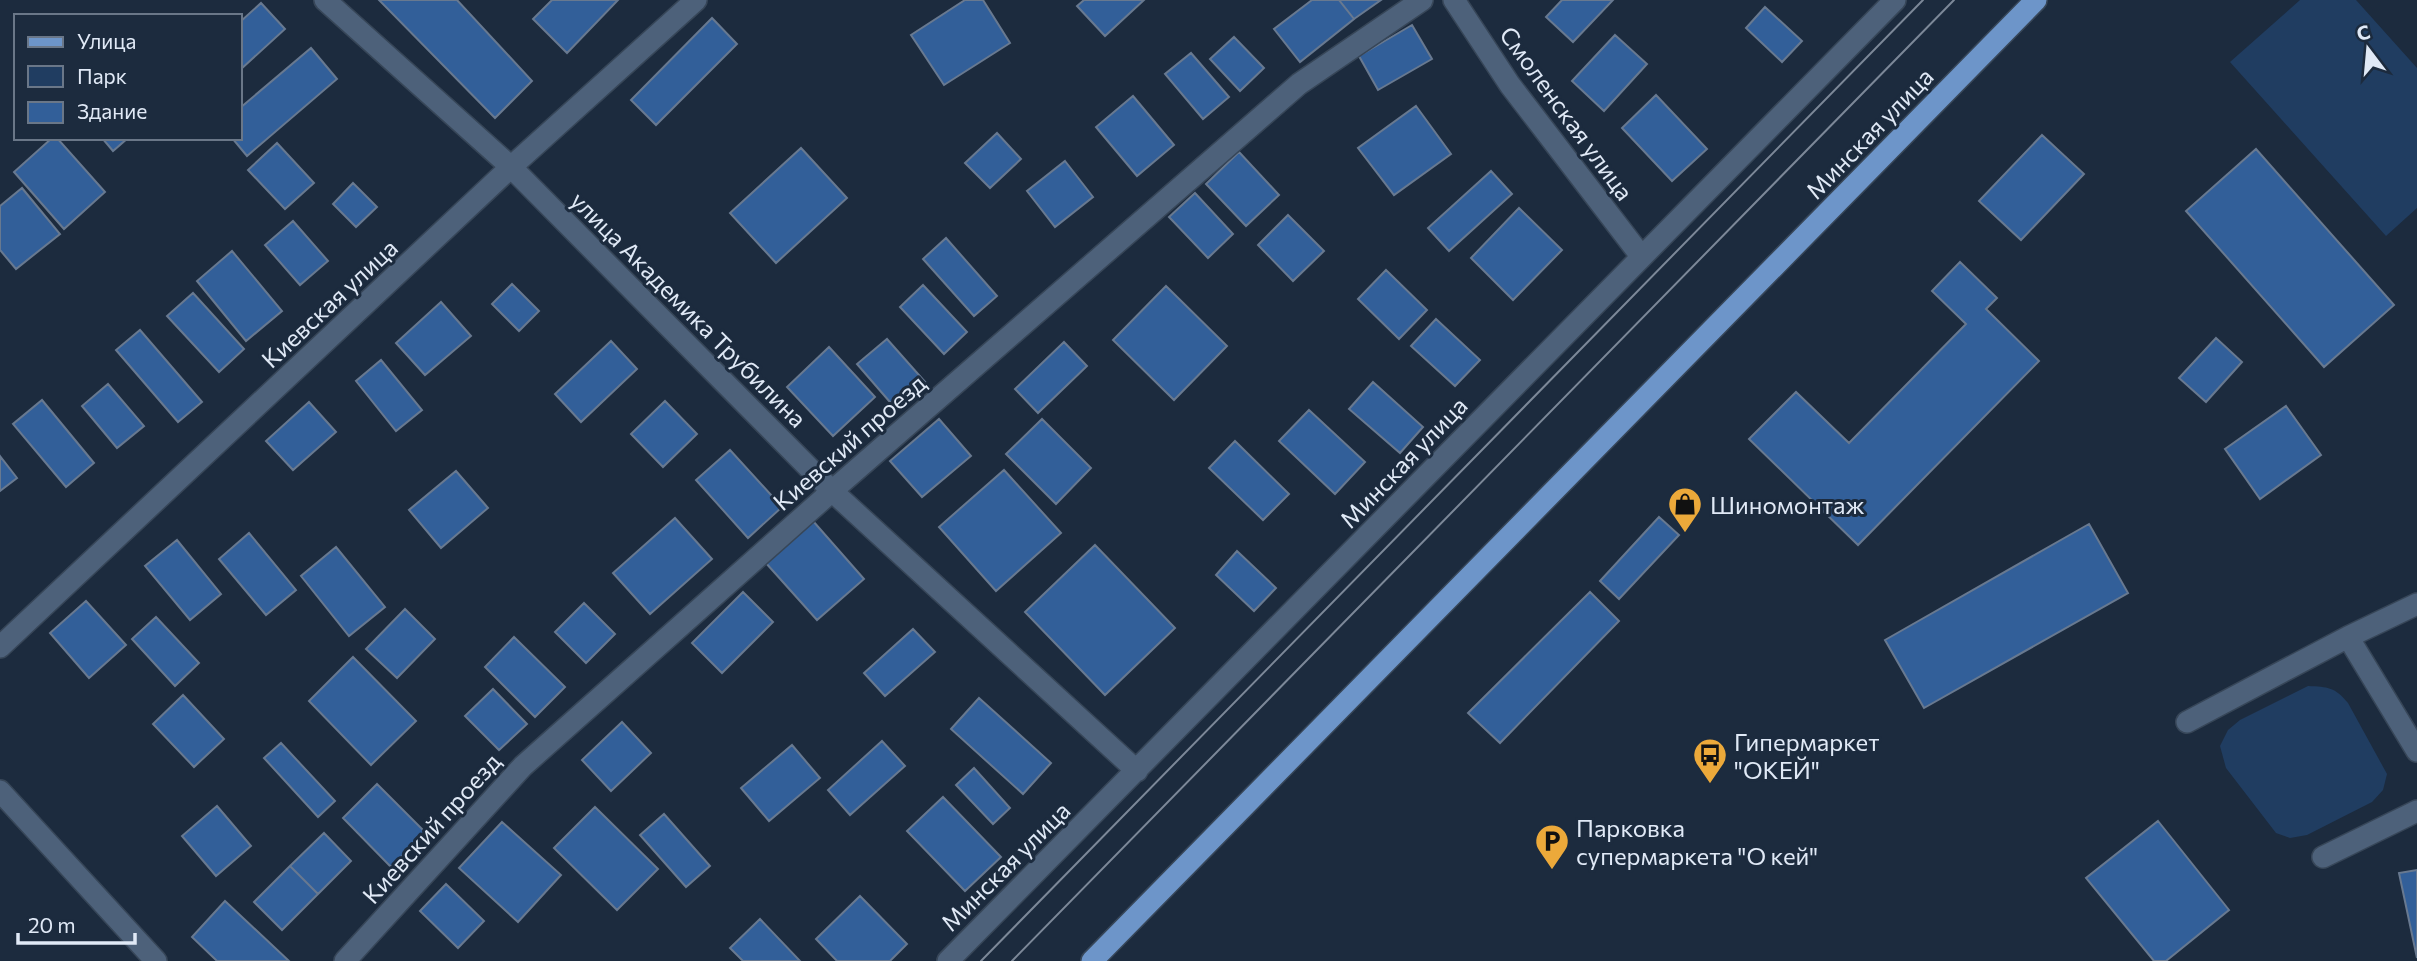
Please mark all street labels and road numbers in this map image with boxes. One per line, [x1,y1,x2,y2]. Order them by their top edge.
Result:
street label: Смоленская улица [1494,20,1640,206]
street label: Минская улица [1799,62,1939,204]
street label: улица Академика Трубилина [565,185,813,433]
street label: Киевская улица [255,233,403,373]
street label: Киевский проезд [767,368,931,516]
street label: Минская улица [1333,391,1473,533]
street label: Киевский проезд [356,747,506,909]
street label: Минская улица [934,795,1076,937]

